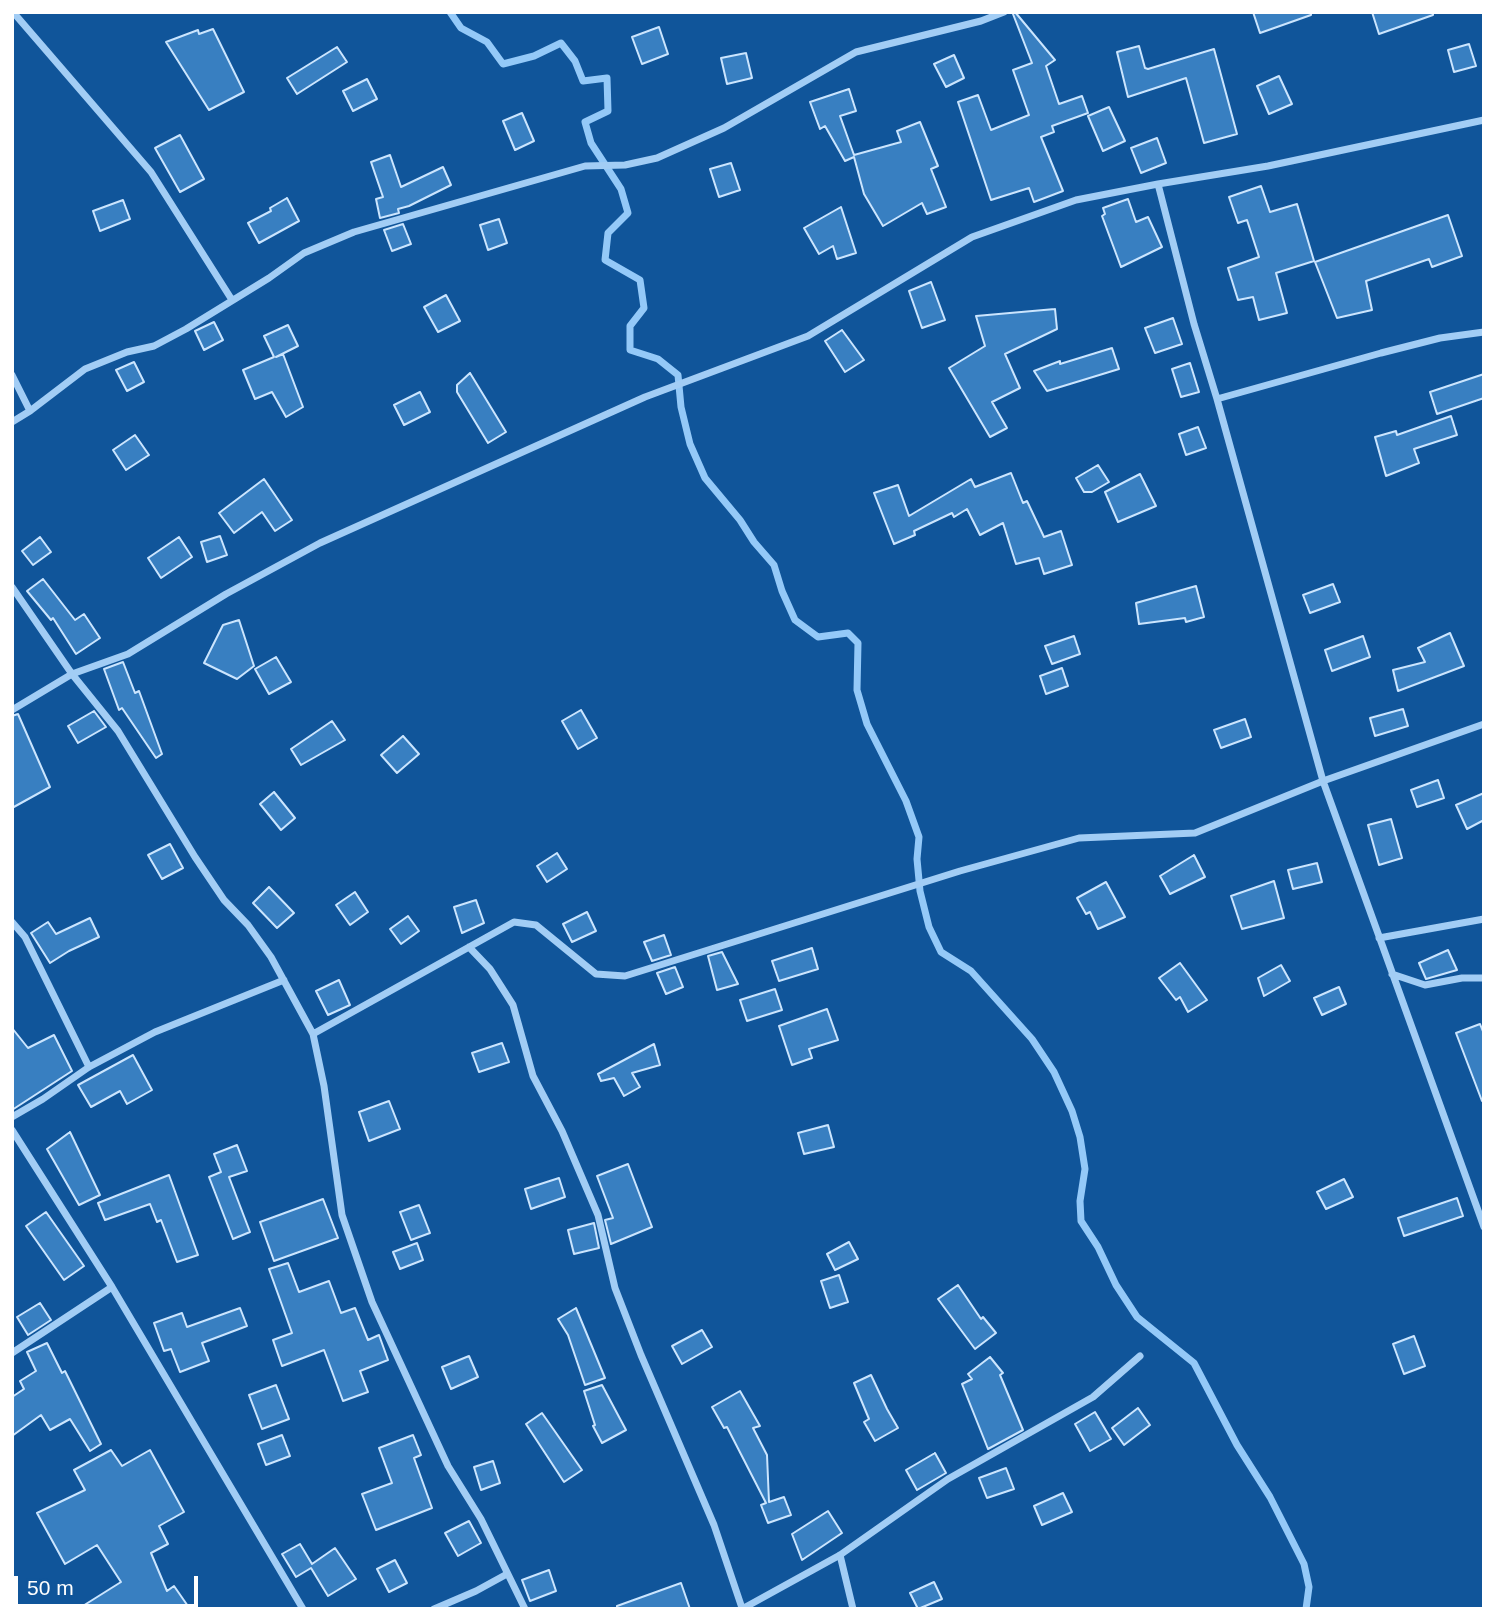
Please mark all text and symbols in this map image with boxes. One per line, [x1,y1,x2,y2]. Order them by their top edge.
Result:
scale bar [18,1562,201,1606]
text: 50 m [27,1576,74,1599]

